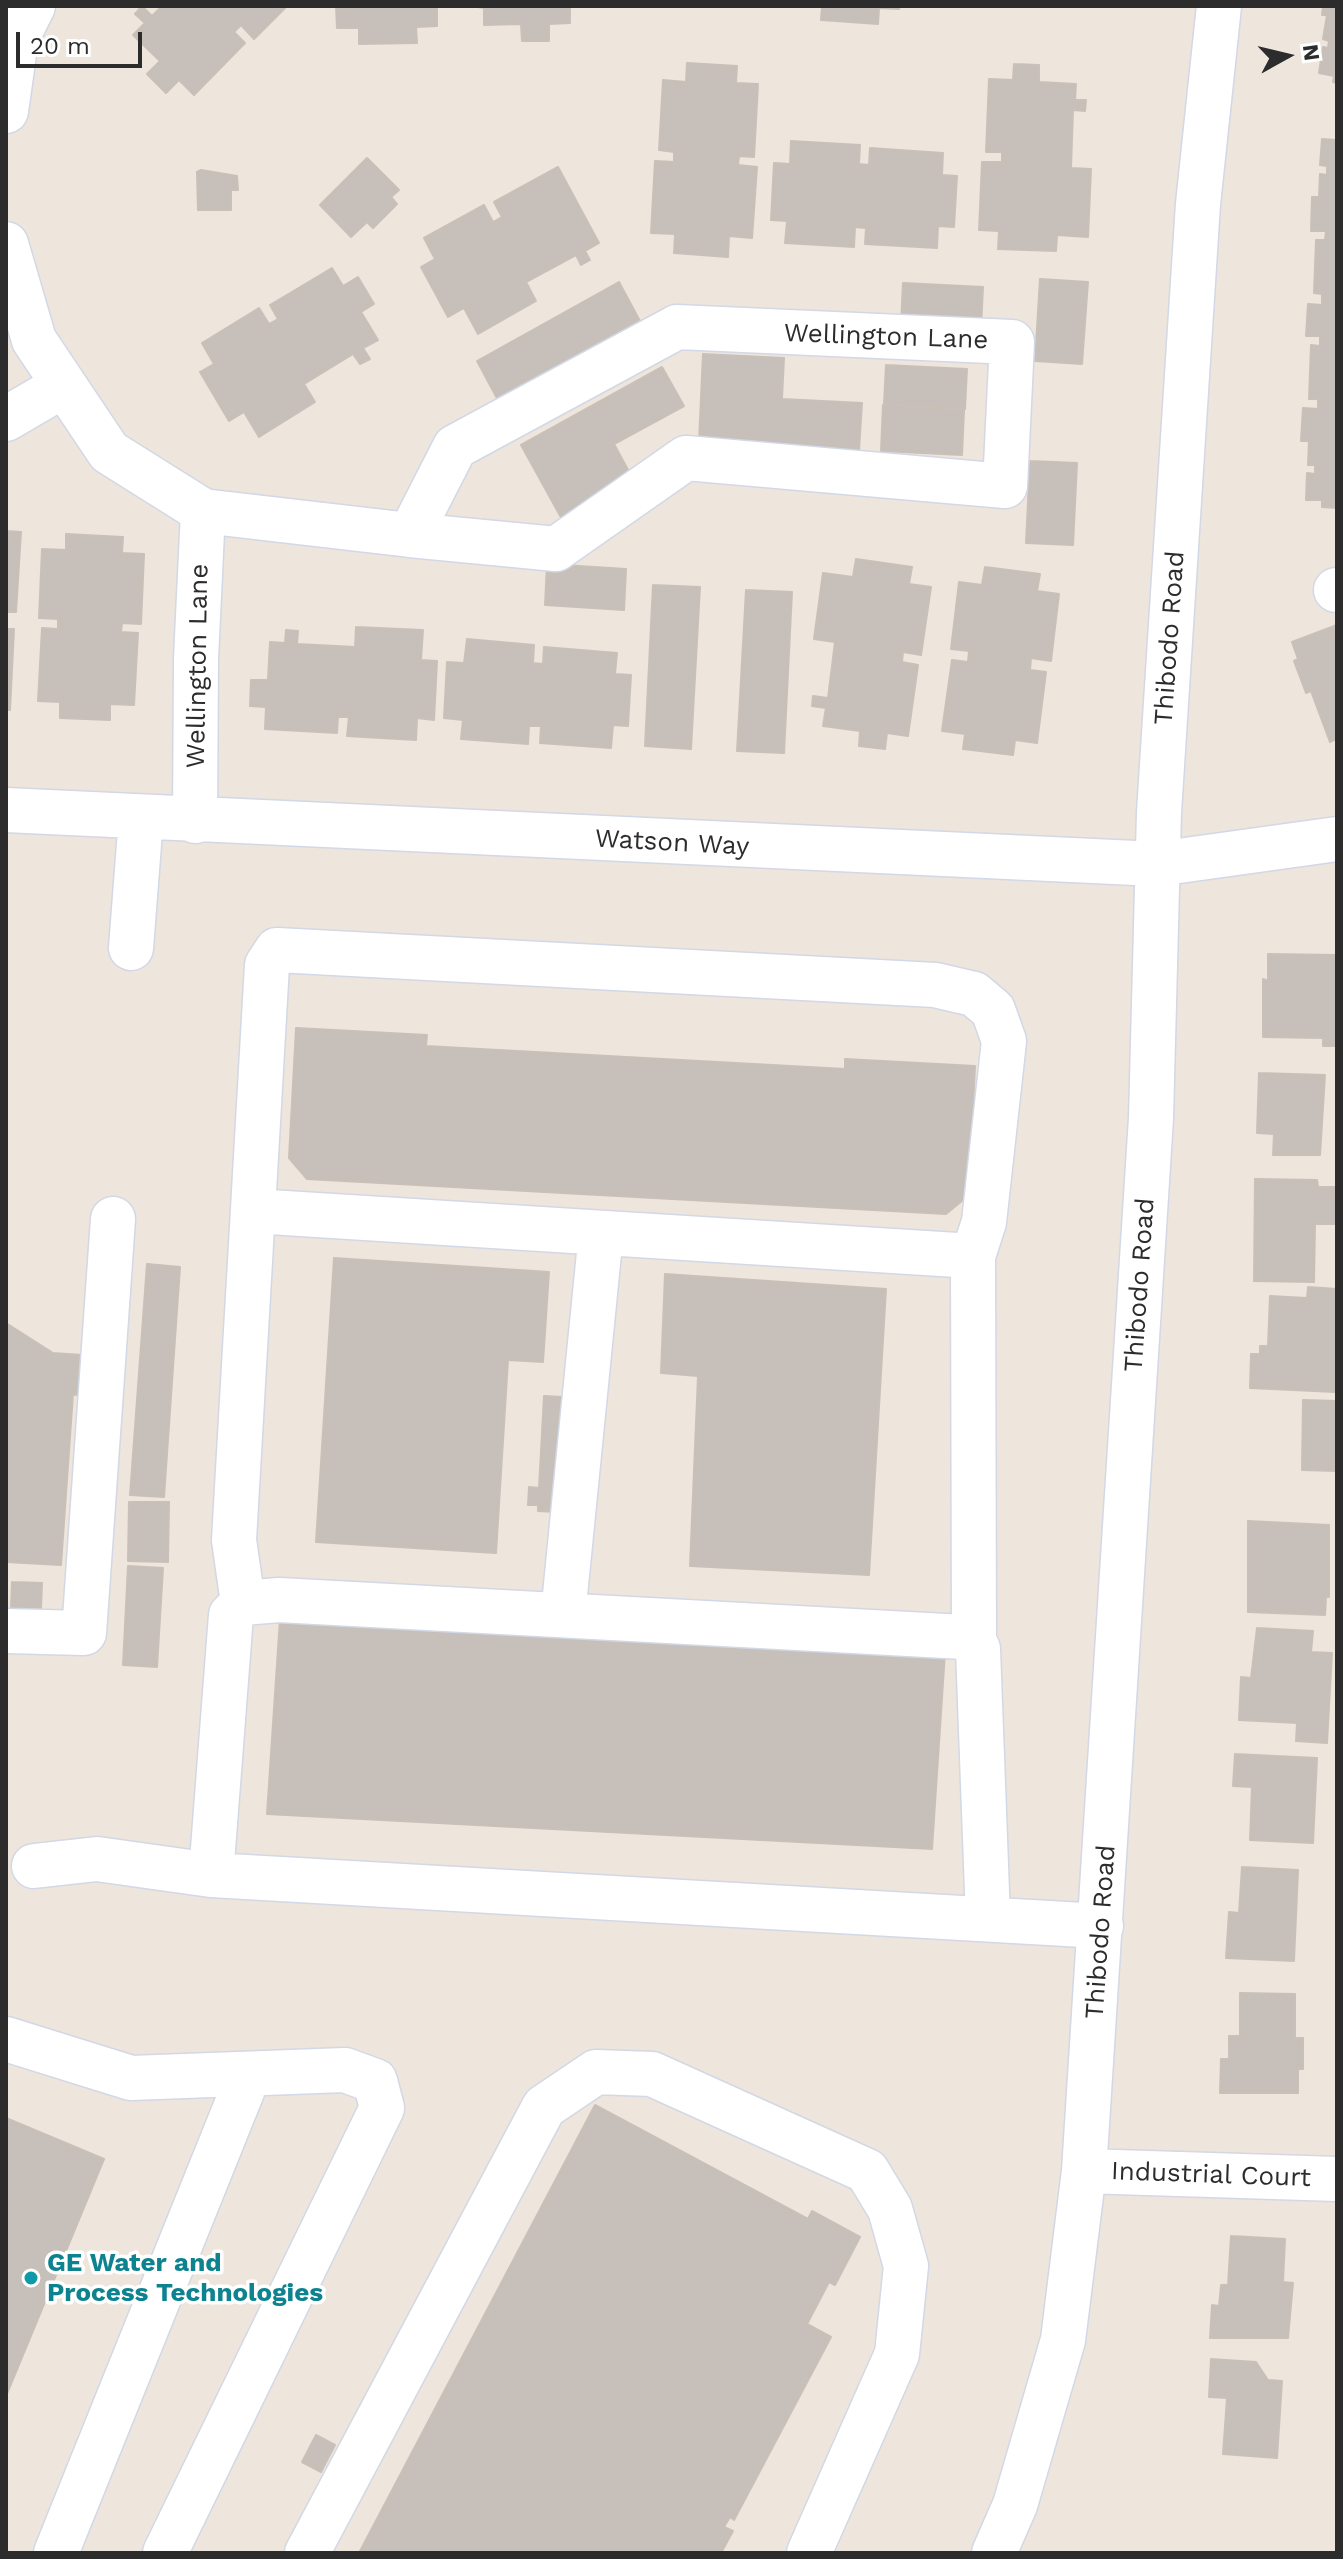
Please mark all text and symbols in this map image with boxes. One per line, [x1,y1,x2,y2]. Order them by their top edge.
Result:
scale bar [20,16,146,66]
north arrow [1247,16,1327,96]
text: 20 m [30,32,90,60]
text: N [1298,43,1325,62]
street label: Wellington Lane [783,318,989,356]
street label: Thibodo Road [1148,550,1192,726]
street label: Wellington Lane [181,563,215,769]
street label: Watson Way [594,823,750,863]
street label: Thibodo Road [1118,1197,1162,1373]
street label: Thibodo Road [1079,1844,1123,2020]
street label: Industrial Court [1111,2156,1311,2194]
place label: GE Water and Process Technologies [47,2247,323,2308]
marker: GE Water and Process Technologies [22,2269,40,2287]

